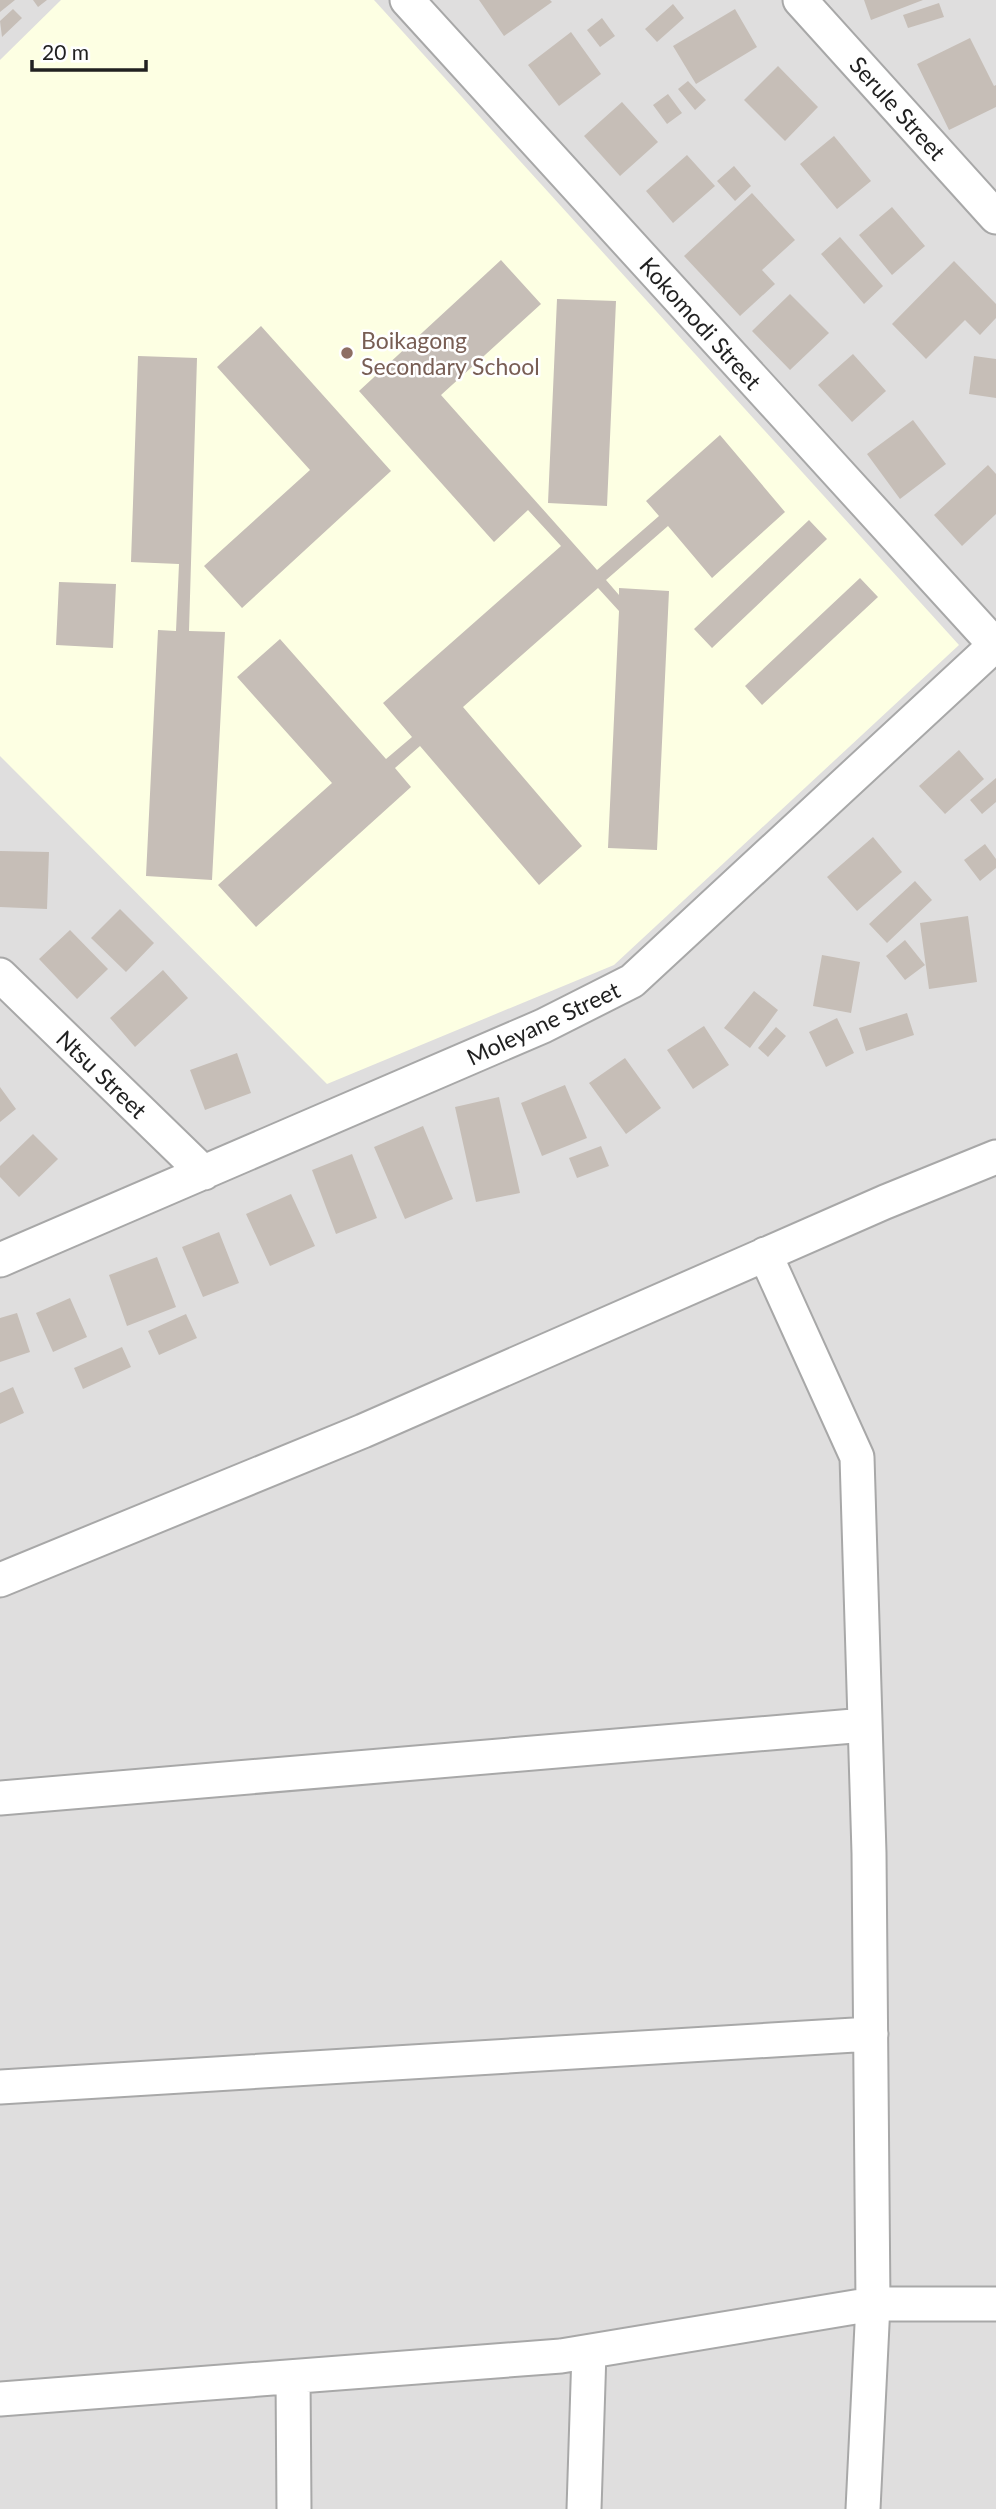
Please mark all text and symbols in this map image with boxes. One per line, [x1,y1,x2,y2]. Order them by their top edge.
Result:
scale bar [32,28,145,72]
text: 20 m [42,39,89,64]
street label: Serule Street [844,50,952,166]
street label: Kokomodi Street [634,251,768,395]
place label: Boikagong Secondary School [361,326,540,380]
marker: Boikagong Secondary School [339,345,355,361]
street label: Moleyane Street [462,975,625,1071]
street label: Ntsu Street [51,1024,154,1124]

